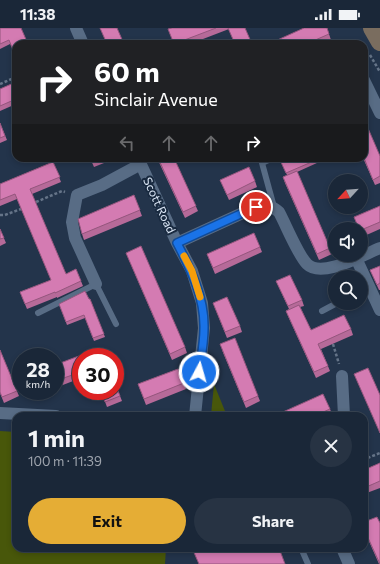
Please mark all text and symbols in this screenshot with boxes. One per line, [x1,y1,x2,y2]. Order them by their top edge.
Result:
text: 11:38 [20,5,56,23]
text: 60 m [94,54,160,88]
icon: right [28,56,80,108]
text: Sinclair Avenue [94,88,218,110]
icon: left [116,132,138,154]
icon: ahead [158,132,180,154]
icon: ahead [200,132,222,154]
icon: right [242,132,264,154]
north arrow [328,174,368,214]
map controls [328,174,368,310]
street label: Scott Road [141,175,179,235]
pin [239,190,273,224]
icon: arrive [245,196,267,218]
button: sound [328,222,368,262]
button: search [328,270,368,310]
speed limit sign: 30 [72,348,124,400]
position arrow [178,351,220,393]
text: 28 [26,357,50,381]
text: km/h [26,378,50,390]
text: 1 min [28,423,85,452]
button: close [310,425,352,467]
text: 100 m · 11:39 [28,453,102,469]
button: Exit [28,498,186,544]
button: Share [194,498,352,544]

